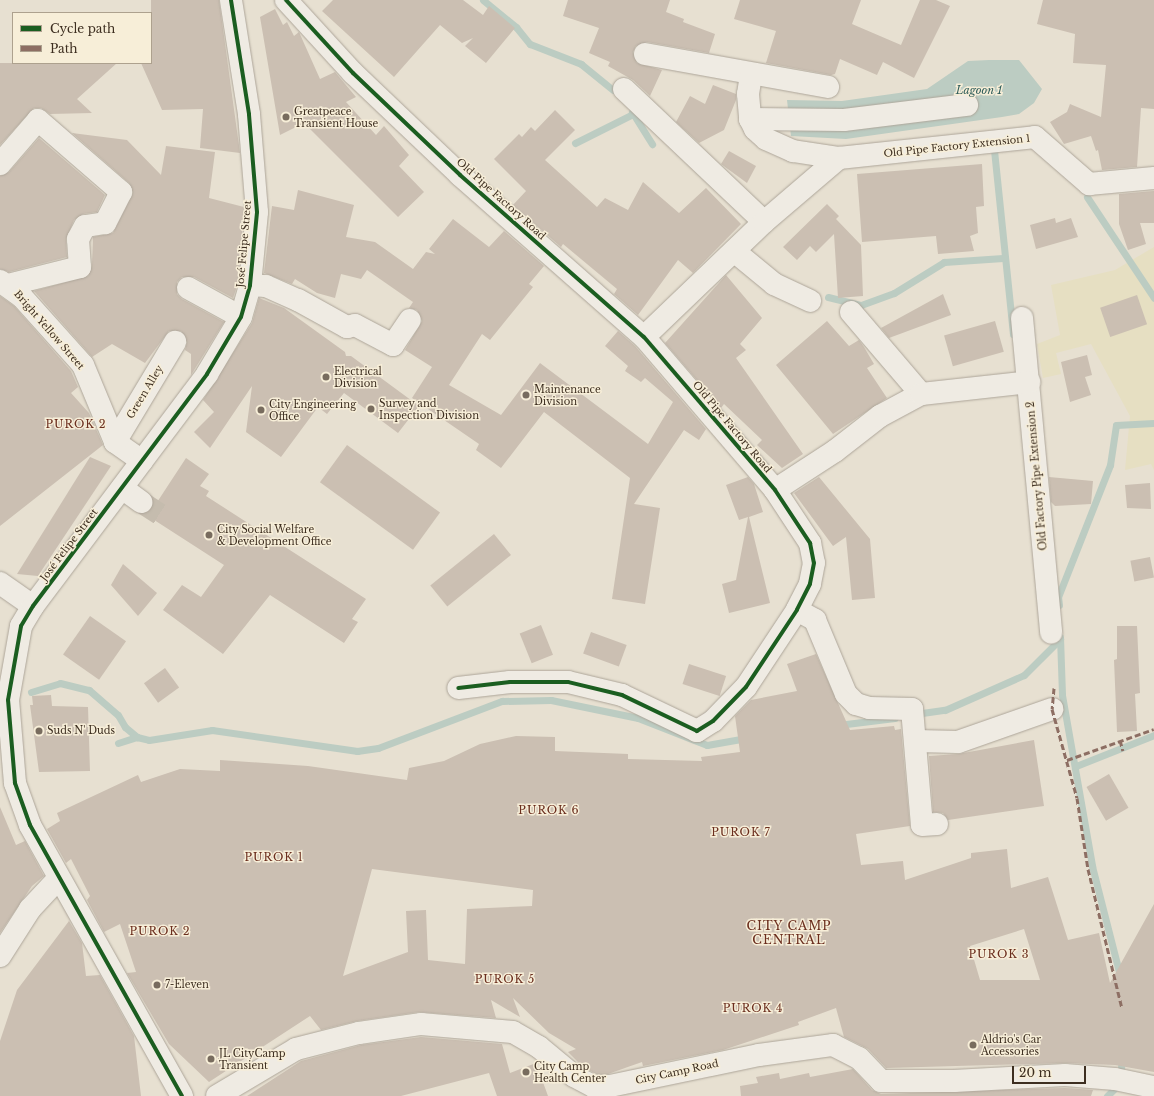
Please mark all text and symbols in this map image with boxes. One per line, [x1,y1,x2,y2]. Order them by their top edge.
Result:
legend [12,12,152,64]
text: Cycle path [50,21,115,36]
text: Path [50,41,78,56]
water label: Lagoon 1 [956,83,1002,97]
place label: Greatpeace Transient House [294,105,378,128]
marker: Greatpeace Transient House [281,112,291,122]
street label: Old Pipe Factory Extension 1 [883,132,1031,160]
street label: Old Pipe Factory Road [454,156,548,242]
street label: José Felipe Street [234,200,254,288]
street label: Bright Yellow Street [11,288,87,372]
street label: Green Alley [124,363,166,421]
place label: Electrical Division [334,365,382,388]
marker: Electrical Division [321,372,331,382]
street label: Old Pipe Factory Road [690,379,774,475]
place label: Maintenance Division [534,383,601,406]
marker: Maintenance Division [521,390,531,400]
place label: Survey and Inspection Division [379,397,479,420]
place label: City Engineering Office [269,398,356,422]
street label: Old Factory Pipe Extension 2 [1025,401,1049,551]
marker: Survey and Inspection Division [366,404,376,414]
marker: City Engineering Office [256,405,266,415]
district label: PUROK 2 [45,417,107,431]
street label: José Felipe Street [38,506,100,584]
place label: City Social Welfare & Development Office [217,523,332,546]
marker: City Social Welfare & Development Office [204,530,214,540]
place label: Suds N' Duds [47,725,115,737]
marker: Suds N' Duds [34,726,44,736]
district label: PUROK 6 [518,803,580,817]
district label: PUROK 7 [711,825,771,839]
district label: PUROK 1 [244,850,304,864]
district label: CITY CAMP CENTRAL [746,919,832,947]
district label: PUROK 2 [129,924,191,938]
district label: PUROK 3 [968,947,1030,961]
district label: PUROK 5 [475,972,535,986]
place label: 7-Eleven [165,979,209,991]
marker: 7-Eleven [152,980,162,990]
district label: PUROK 4 [723,1001,783,1015]
place label: Aldrio's Car Accessories [981,1033,1041,1056]
marker: Aldrio's Car Accessories [968,1040,978,1050]
place label: JL CityCamp Transient [219,1047,286,1070]
marker: JL CityCamp Transient [206,1054,216,1064]
street label: City Camp Road [634,1057,720,1087]
scale bar [1014,1058,1088,1084]
place label: City Camp Health Center [534,1060,606,1084]
text: 20 m [1019,1065,1051,1080]
marker: City Camp Health Center [521,1067,531,1077]

